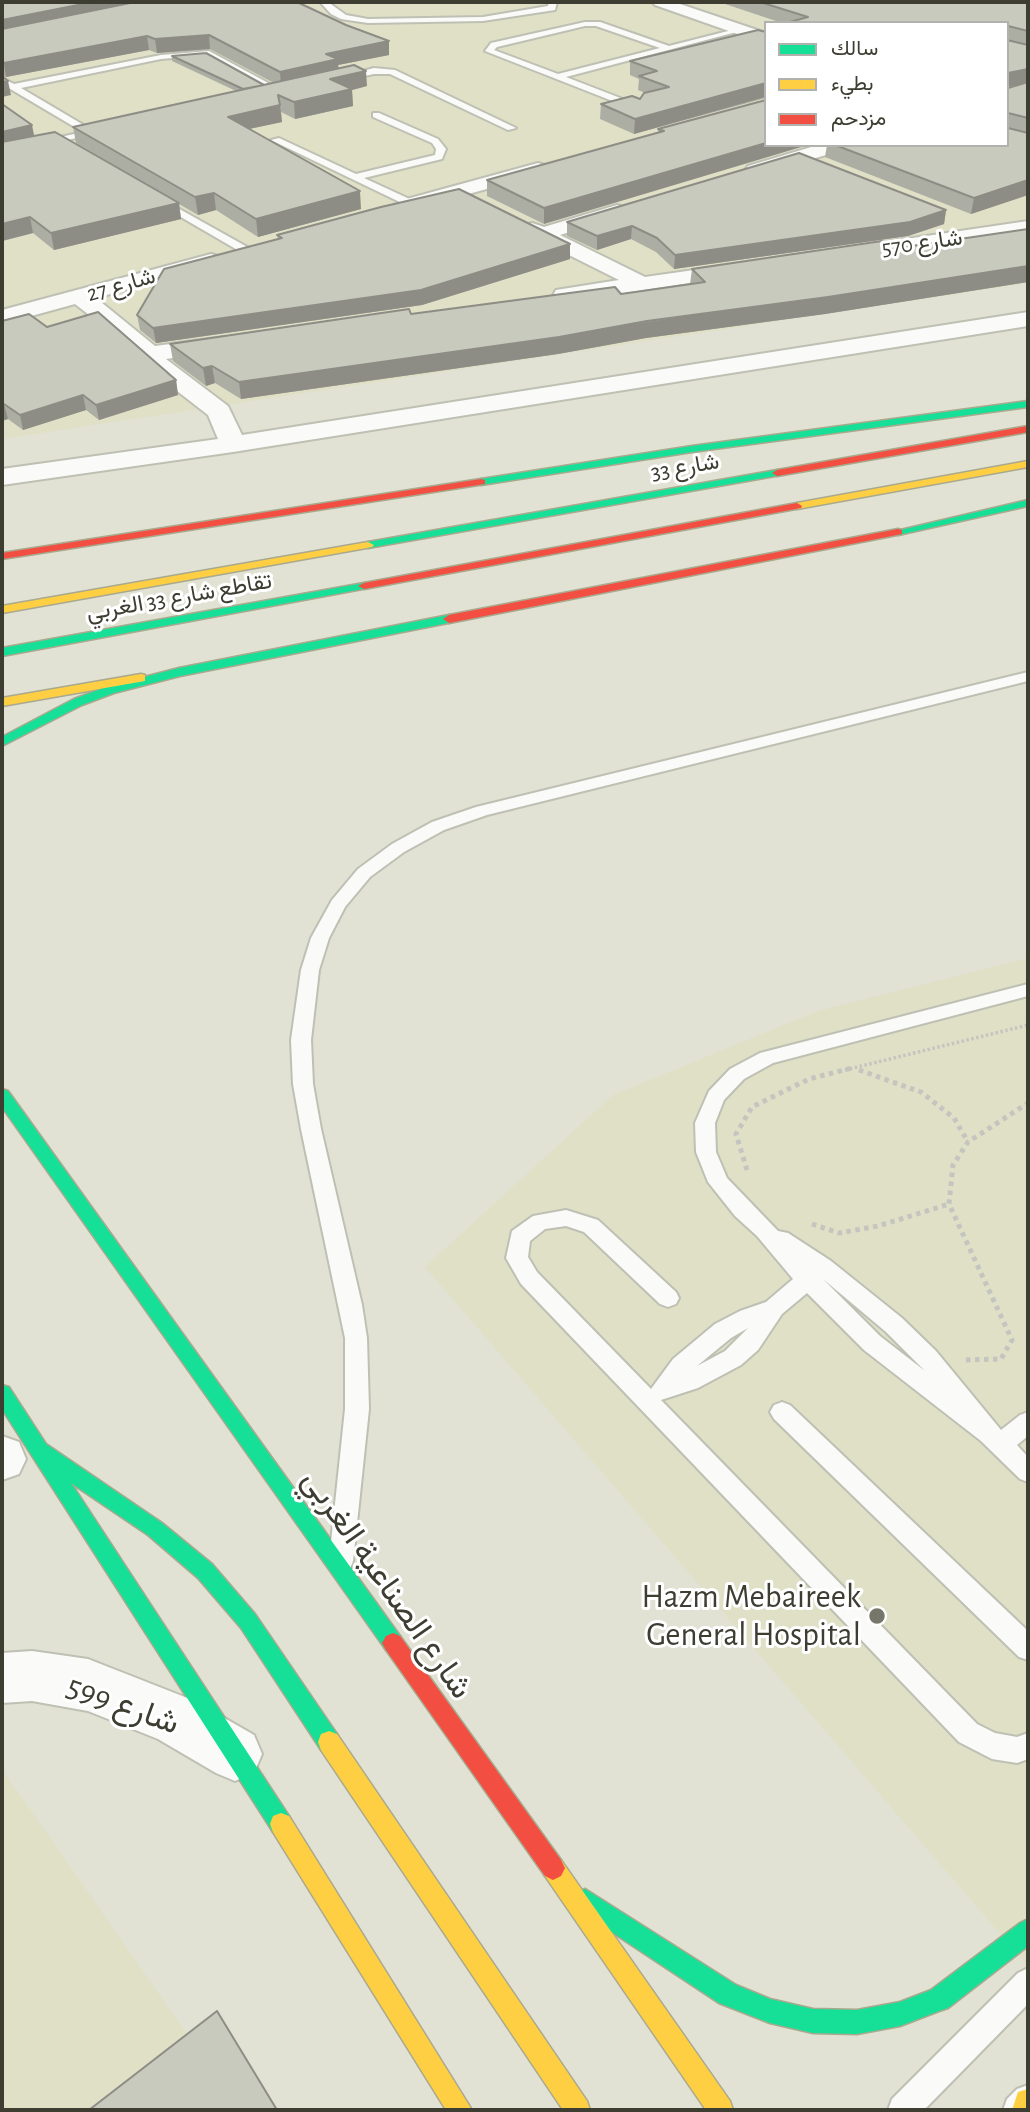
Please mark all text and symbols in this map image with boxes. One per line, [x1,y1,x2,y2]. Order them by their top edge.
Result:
legend [764,21,1009,147]
text: سالك [831,38,878,59]
text: بطيء [831,73,874,94]
text: مزدحم [831,108,886,129]
street label: شارع 570 [880,224,964,262]
street label: شارع 27 [83,262,159,308]
street label: شارع 33 [649,447,721,487]
street label: تقاطع شارع 33 الغربي [84,567,274,627]
street label: شارع الصناعية الغربي [293,1462,481,1706]
place label: Hazm Mebaireek General Hospital [642,1577,861,1655]
marker: Hazm Mebaireek General Hospital [867,1606,887,1626]
street label: شارع 599 [61,1666,185,1744]

